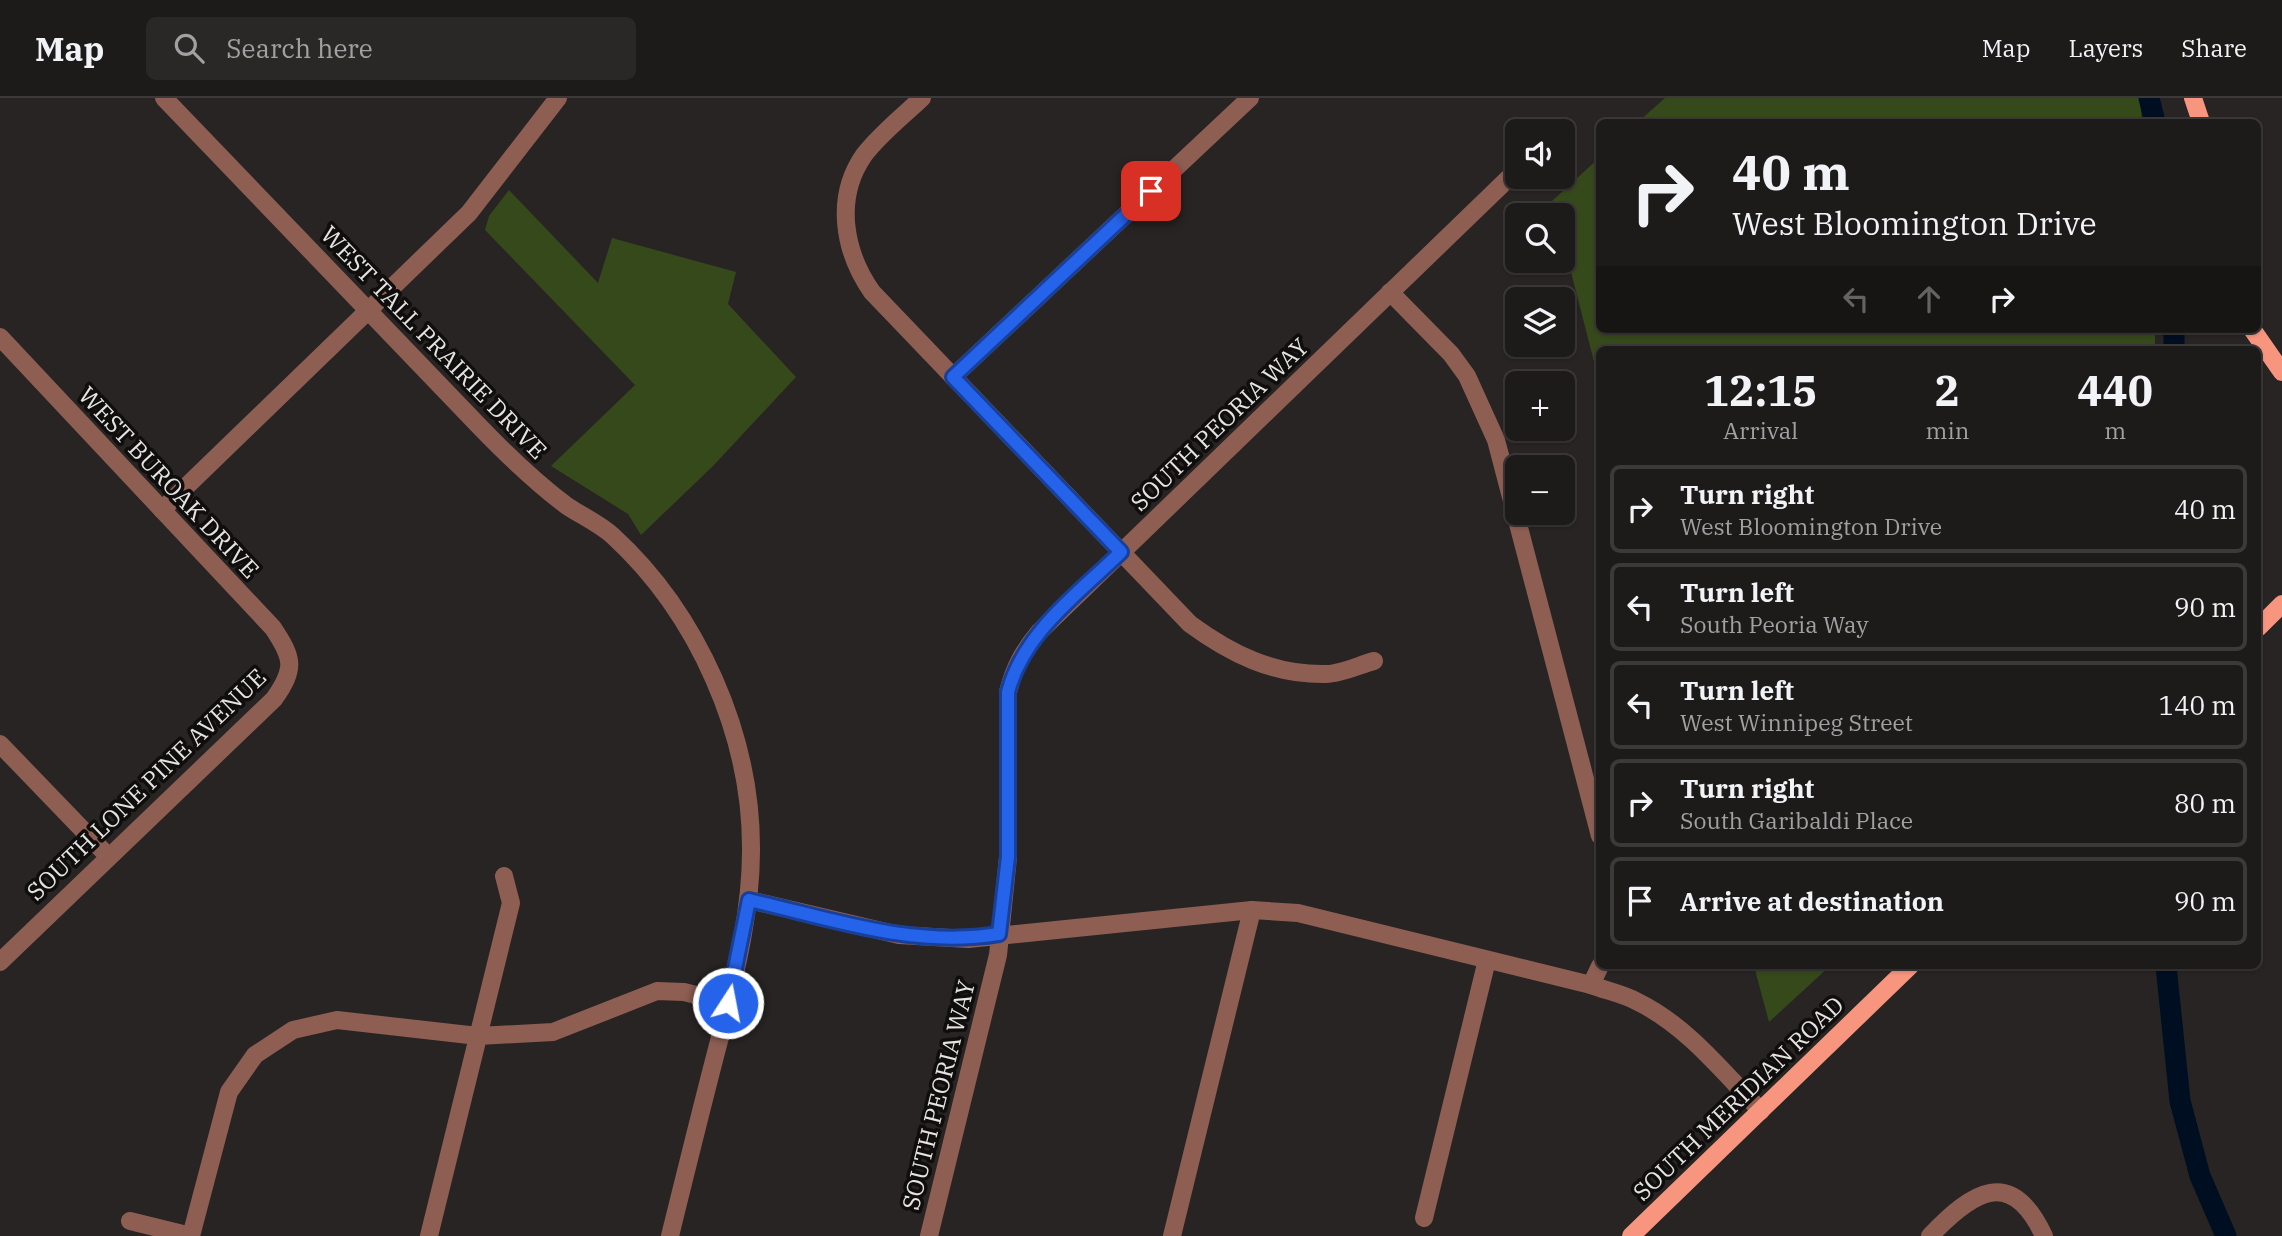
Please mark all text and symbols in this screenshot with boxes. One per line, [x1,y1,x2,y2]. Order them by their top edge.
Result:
search box [146,17,636,80]
text: Map [35,27,104,70]
icon: search [170,29,208,67]
text: Search here [226,31,373,65]
text: Map [1982,32,2030,64]
text: Layers [2068,32,2143,64]
text: Share [2181,32,2247,64]
map controls [1505,119,1575,525]
button: sound [1505,119,1575,189]
text: 40 m [1732,140,1850,203]
icon: right [1617,147,1708,238]
pin [1121,161,1181,221]
icon: arrive [1132,172,1170,210]
text: West Bloomington Drive [1732,202,2097,244]
button: search [1505,203,1575,273]
street label: WEST TALL PRAIRIE DRIVE [314,218,554,466]
icon: left [1837,280,1875,318]
icon: ahead [1910,280,1948,318]
icon: right [1983,280,2021,318]
button: layers [1505,287,1575,357]
street label: SOUTH PEORIA WAY [1123,331,1315,517]
text: 12:15 [1704,363,1818,418]
text: 2 [1935,363,1960,418]
text: 440 [2077,363,2153,418]
button: + [1505,371,1575,441]
street label: WEST BUROAK DRIVE [72,379,266,585]
text: Arrival [1723,415,1798,445]
text: min [1926,415,1969,445]
text: m [2104,415,2126,445]
button: − [1505,455,1575,525]
text: Turn right [1680,477,1814,511]
icon: right [1621,490,1659,528]
text: 40 m [2174,492,2236,526]
text: West Bloomington Drive [1680,511,1942,541]
text: Turn left [1680,575,1794,609]
icon: left [1621,588,1659,626]
text: 90 m [2174,590,2236,624]
text: South Peoria Way [1680,609,1869,639]
street label: SOUTH LONE PINE AVENUE [19,661,273,907]
text: Turn left [1680,673,1794,707]
icon: left [1621,686,1659,724]
text: 140 m [2158,688,2236,722]
text: West Winnipeg Street [1680,707,1913,737]
text: Turn right [1680,771,1814,805]
icon: right [1621,784,1659,822]
text: 80 m [2174,786,2236,820]
text: South Garibaldi Place [1680,805,1913,835]
icon: arrive [1621,882,1659,920]
text: Arrive at destination [1680,884,1944,918]
text: 90 m [2174,884,2236,918]
position arrow [691,966,765,1040]
street label: SOUTH PEORIA WAY [894,977,982,1213]
street label: SOUTH MERIDIAN ROAD [1626,989,1850,1207]

